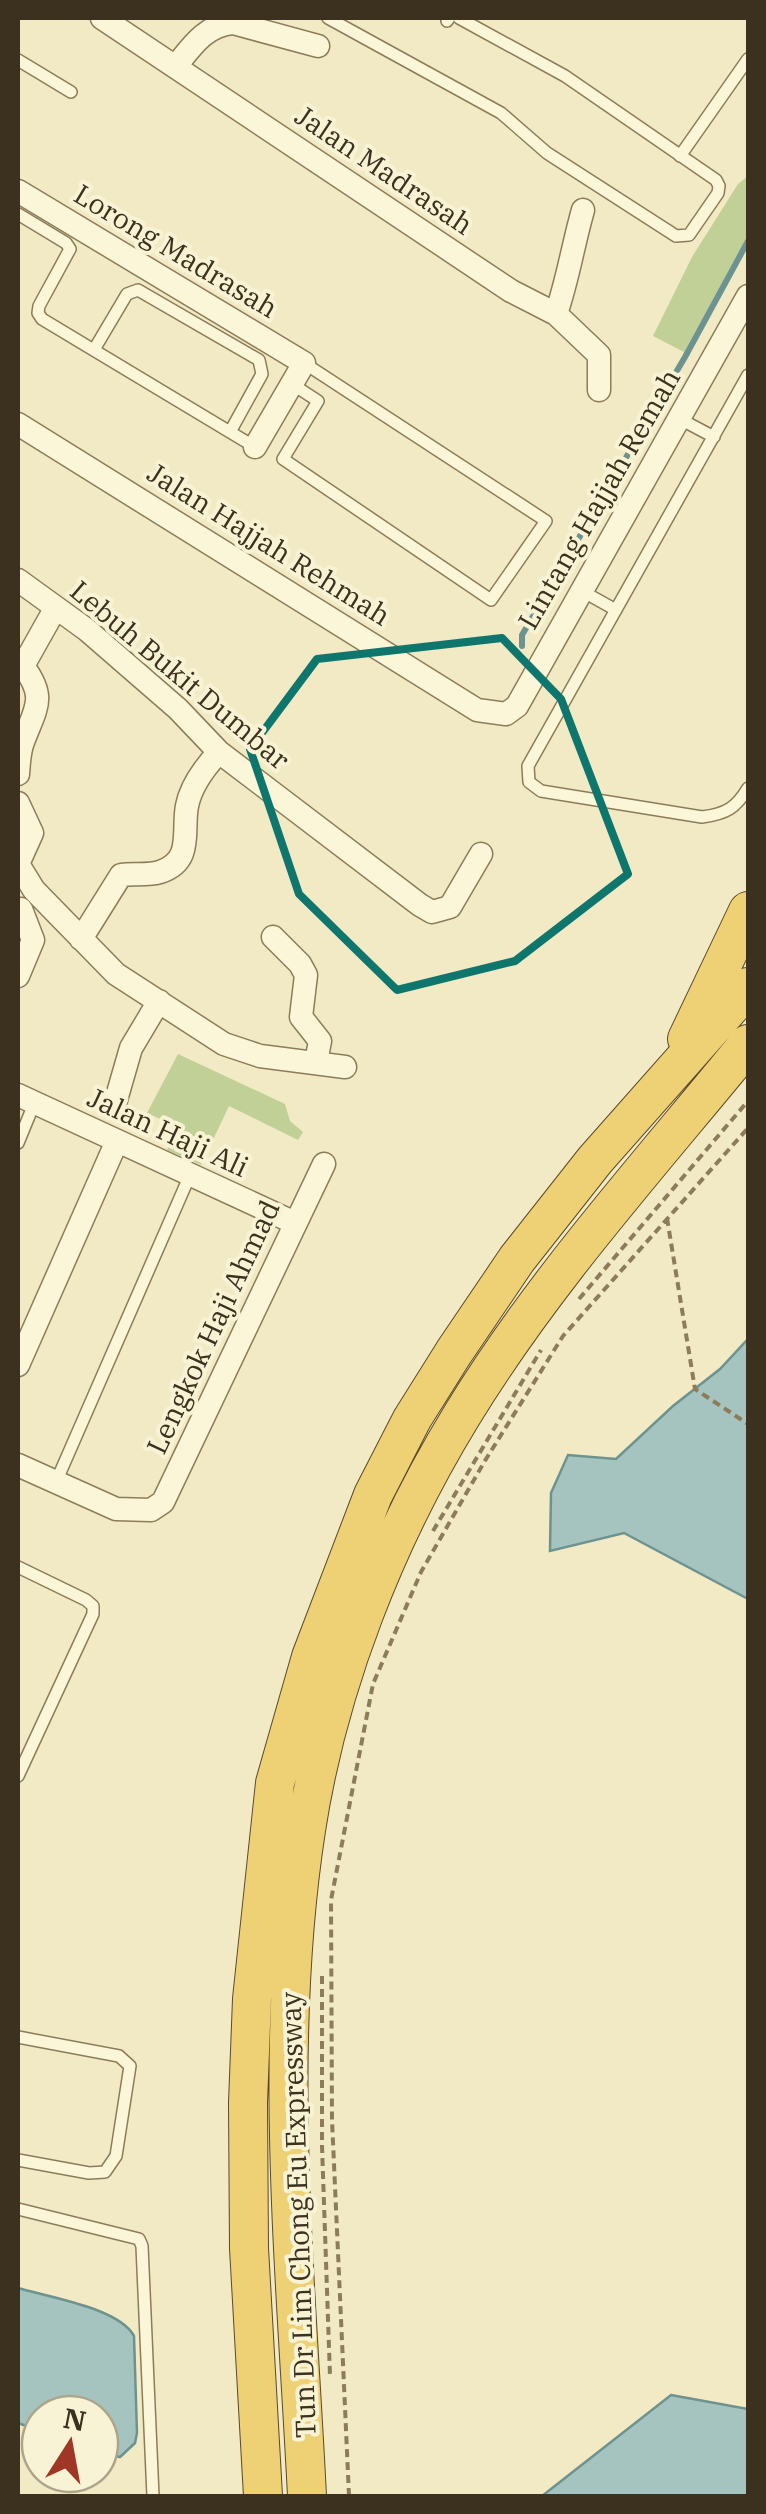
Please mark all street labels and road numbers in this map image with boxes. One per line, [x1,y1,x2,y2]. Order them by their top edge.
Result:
street label: Jalan Madrasah [288,96,480,243]
street label: Lorong Madrasah [68,175,285,326]
street label: Lintang Hajjah Remah [509,362,688,636]
street label: Jalan Hajjah Rehmah [141,454,398,633]
street label: Lebuh Bukit Dumbar [63,572,298,778]
street label: Jalan Haji Ali [82,1078,255,1185]
street label: Lengkok Haji Ahmad [137,1194,288,1460]
street label: Tun Dr Lim Chong Eu Expressway [271,1991,324,2439]

